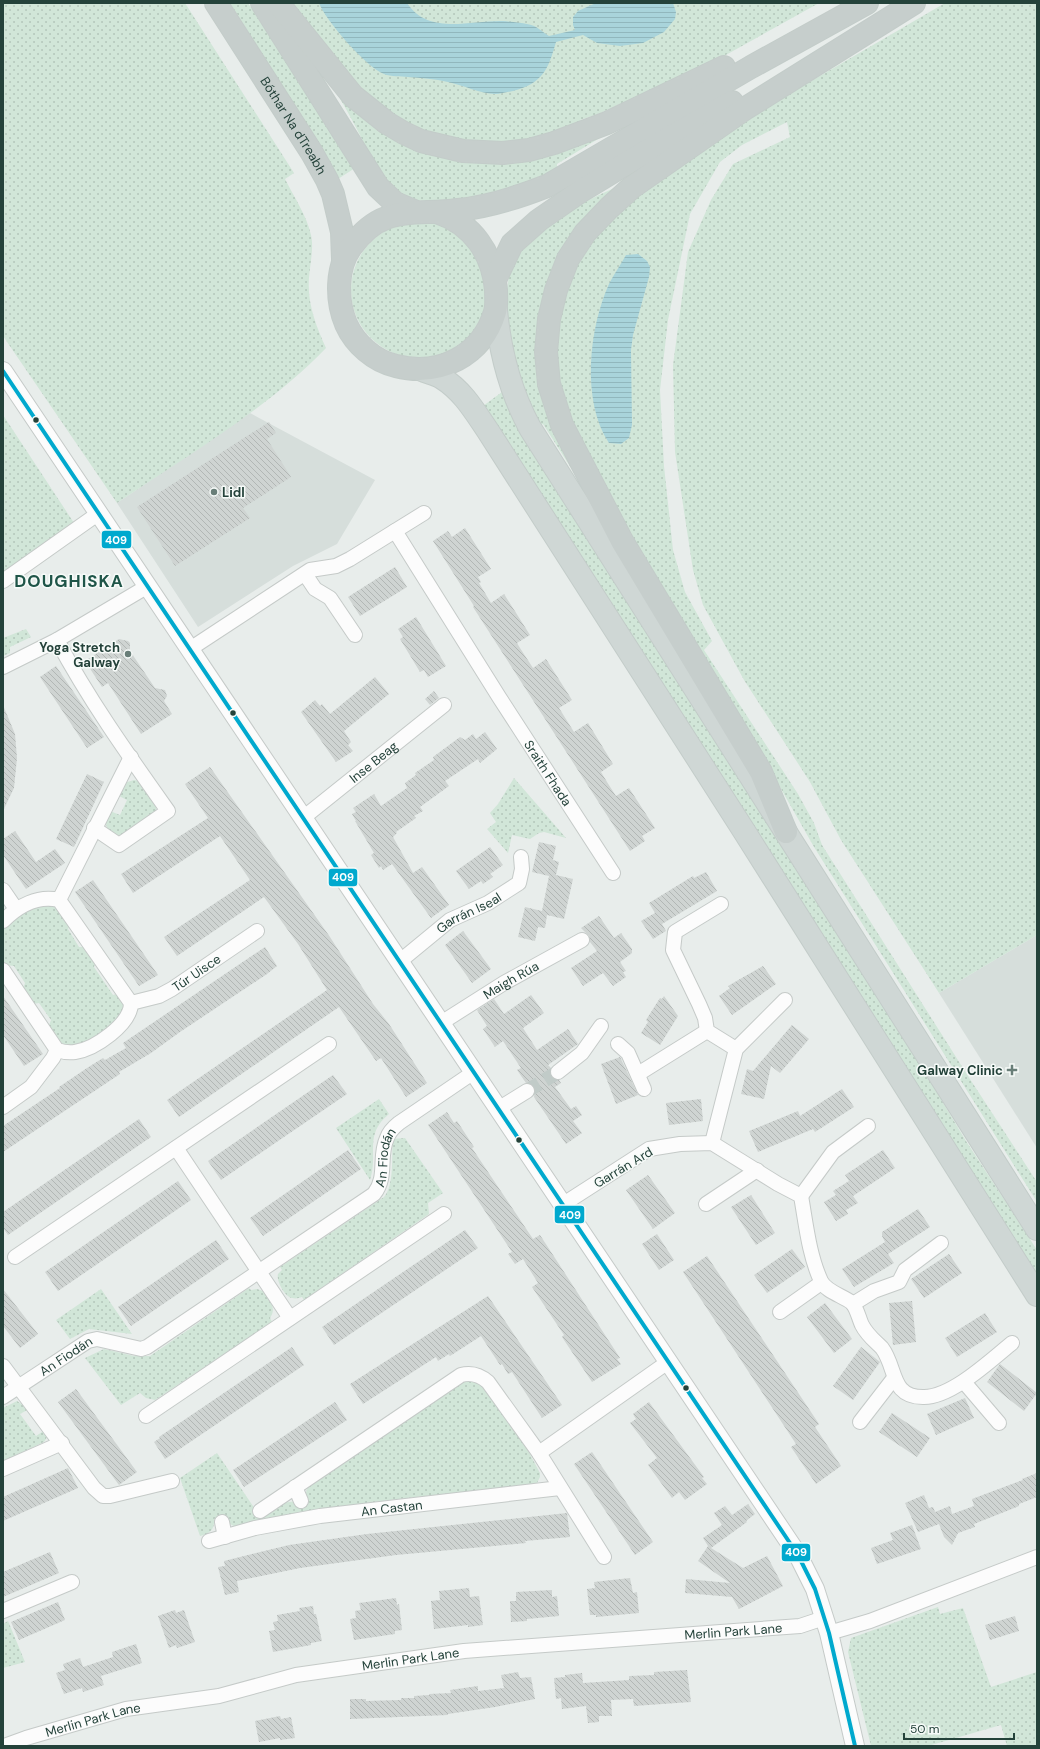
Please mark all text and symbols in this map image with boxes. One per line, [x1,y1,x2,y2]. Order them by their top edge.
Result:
street label: Bóthar Na dTreabh [256,74,330,177]
unlabelled marker [31,415,41,425]
place label: Lidl [222,484,245,501]
marker: Lidl [209,487,219,497]
line badge: 409 [101,530,132,549]
text: 409 [105,533,127,547]
district label: DOUGHISKA [14,570,124,592]
place label: Yoga Stretch Galway [39,639,120,671]
marker: Yoga Stretch Galway [123,649,133,659]
unlabelled marker [228,708,238,718]
street label: Inse Beag [346,737,401,787]
street label: Sraith Fhada [520,737,575,809]
line badge: 409 [328,868,358,887]
text: 409 [332,870,354,884]
street label: Garrán Iseal [433,889,505,937]
street label: Túr Uisce [169,950,224,995]
street label: Maigh Rúa [480,958,542,1003]
place label: Galway Clinic [917,1062,1003,1079]
marker: Galway Clinic [1006,1064,1018,1076]
street label: An Fiodán [371,1124,400,1189]
unlabelled marker [514,1135,524,1145]
street label: Garrán Ard [591,1143,656,1192]
line badge: 409 [554,1205,585,1224]
text: 409 [559,1208,581,1222]
street label: An Fiodán [36,1333,96,1380]
unlabelled marker [681,1383,691,1393]
street label: An Castan [360,1496,423,1520]
line badge: 409 [781,1543,811,1562]
text: 409 [785,1545,807,1559]
street label: Merlin Park Lane [684,1619,783,1644]
street label: Merlin Park Lane [361,1644,460,1674]
street label: Merlin Park Lane [44,1699,142,1741]
scale bar [904,1715,1014,1741]
text: 50 m [910,1721,939,1737]

